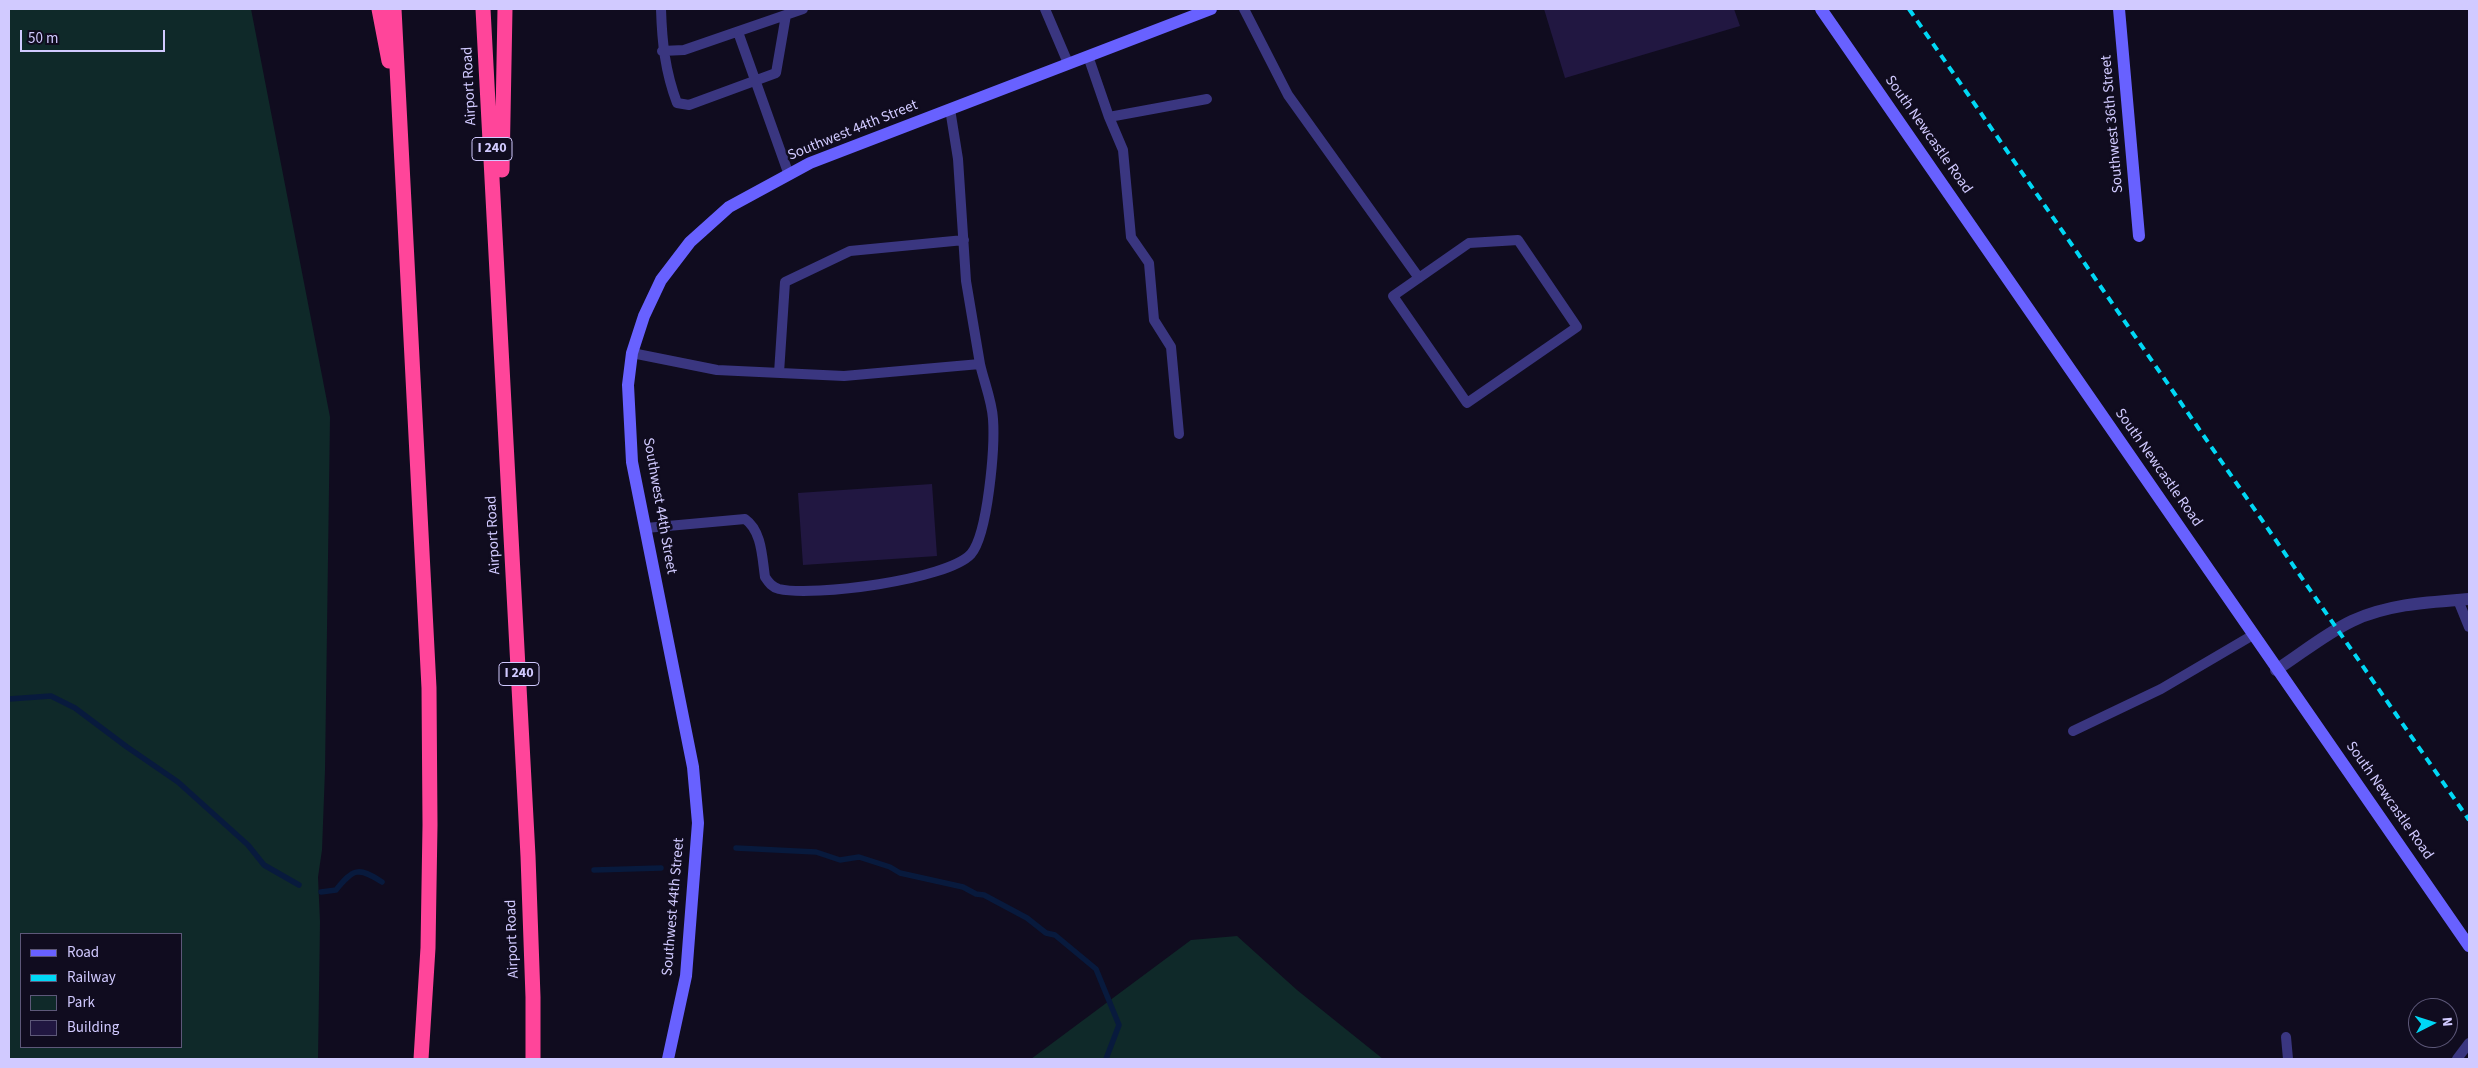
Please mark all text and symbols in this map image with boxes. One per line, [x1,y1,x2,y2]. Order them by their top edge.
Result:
scale bar [22,20,168,52]
text: 50 m [28,28,58,49]
street label: Airport Road [459,46,481,126]
street label: Southwest 36th Street [2098,54,2128,194]
street label: South Newcastle Road [1880,72,1976,198]
street label: Southwest 44th Street [785,97,921,165]
road number: I 240 [472,138,512,160]
street label: South Newcastle Road [2110,405,2206,531]
street label: Southwest 44th Street [638,436,680,576]
street label: Airport Road [483,495,505,575]
road number: I 240 [499,662,539,686]
street label: South Newcastle Road [2341,738,2437,864]
street label: Southwest 44th Street [659,837,689,977]
street label: Airport Road [503,899,523,979]
legend [20,933,182,1048]
text: Road [67,942,99,963]
text: Railway [67,967,116,988]
text: Park [67,992,95,1013]
north arrow [2408,998,2458,1048]
text: N [2437,1016,2457,1027]
text: Building [67,1017,119,1038]

